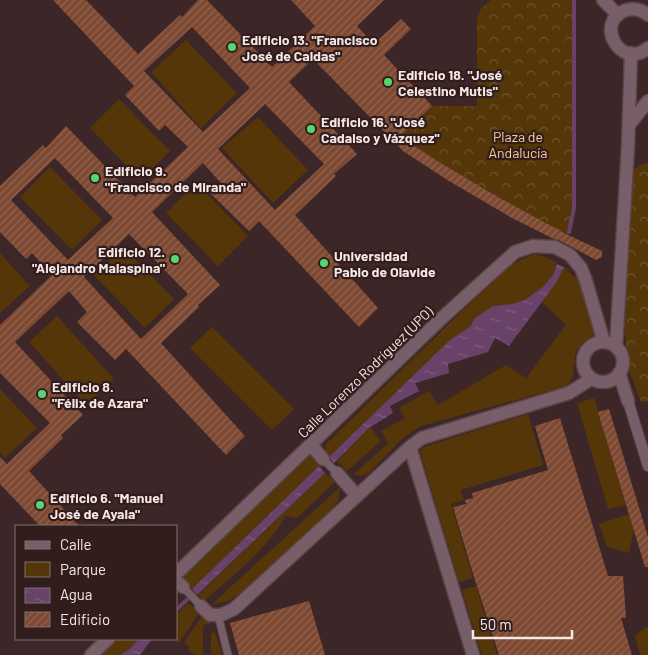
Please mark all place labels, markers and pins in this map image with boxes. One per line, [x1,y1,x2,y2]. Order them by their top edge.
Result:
place label: Edificio 13. "Francisco José de Caldas" [242,31,378,64]
marker: Edificio 13. "Francisco José de Caldas" [226,41,238,53]
place label: Edificio 18. "José Celestino Mutis" [398,66,503,99]
marker: Edificio 18. "José Celestino Mutis" [382,76,394,88]
place label: Edificio 16. "José Cadalso y Vázquez" [321,113,439,146]
marker: Edificio 16. "José Cadalso y Vázquez" [305,123,317,135]
place label: Edificio 9. "Francisco de Miranda" [105,162,246,195]
marker: Edificio 9. "Francisco de Miranda" [89,172,101,184]
place label: Edificio 12. "Alejandro Malaspina" [32,243,165,276]
place label: Universidad Pablo de Olavide [334,247,436,280]
marker: Edificio 12. "Alejandro Malaspina" [169,253,181,265]
marker: Universidad Pablo de Olavide [318,257,330,269]
place label: Edificio 8. "Félix de Azara" [52,378,148,411]
marker: Edificio 8. "Félix de Azara" [36,388,48,400]
place label: Edificio 6. "Manuel José de Ayala" [50,489,163,522]
marker: Edificio 6. "Manuel José de Ayala" [34,499,46,511]

